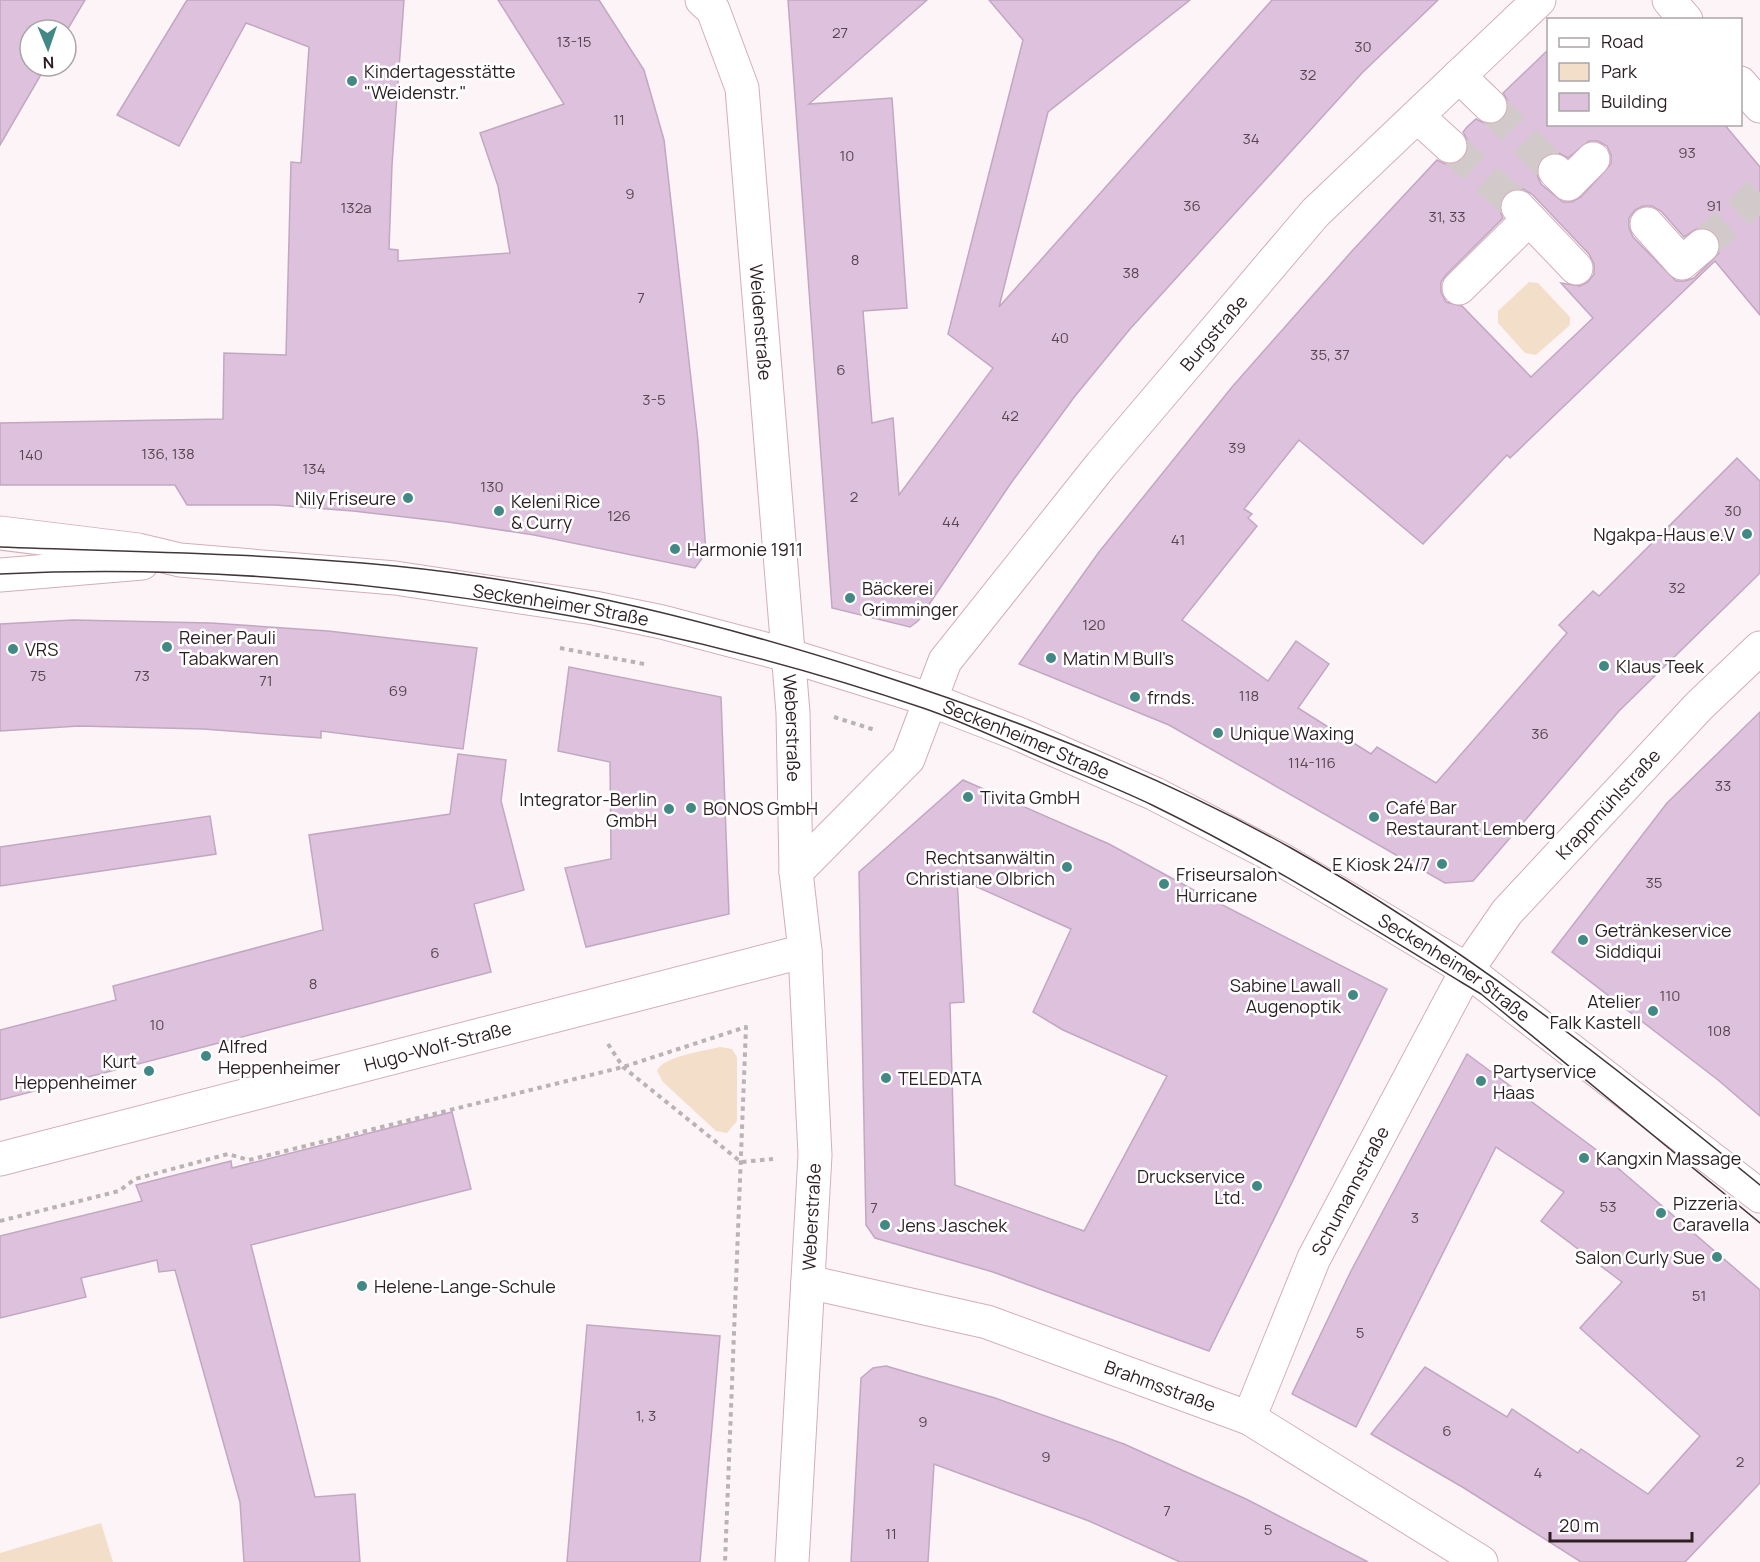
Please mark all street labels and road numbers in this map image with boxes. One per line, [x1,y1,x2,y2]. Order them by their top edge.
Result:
street label: Weidenstraße [744,263,778,381]
street label: Burgstraße [1174,290,1253,376]
street label: Seckenheimer Straße [471,578,651,631]
street label: Weberstraße [778,673,806,782]
street label: Seckenheimer Straße [940,694,1114,785]
street label: Krappmühlstraße [1550,743,1665,864]
street label: Seckenheimer Straße [1374,907,1535,1027]
street label: Hugo-Wolf-Straße [361,1015,514,1076]
street label: Schumannstraße [1306,1122,1394,1260]
street label: Weberstraße [796,1163,826,1271]
street label: Brahmsstraße [1101,1354,1219,1417]

